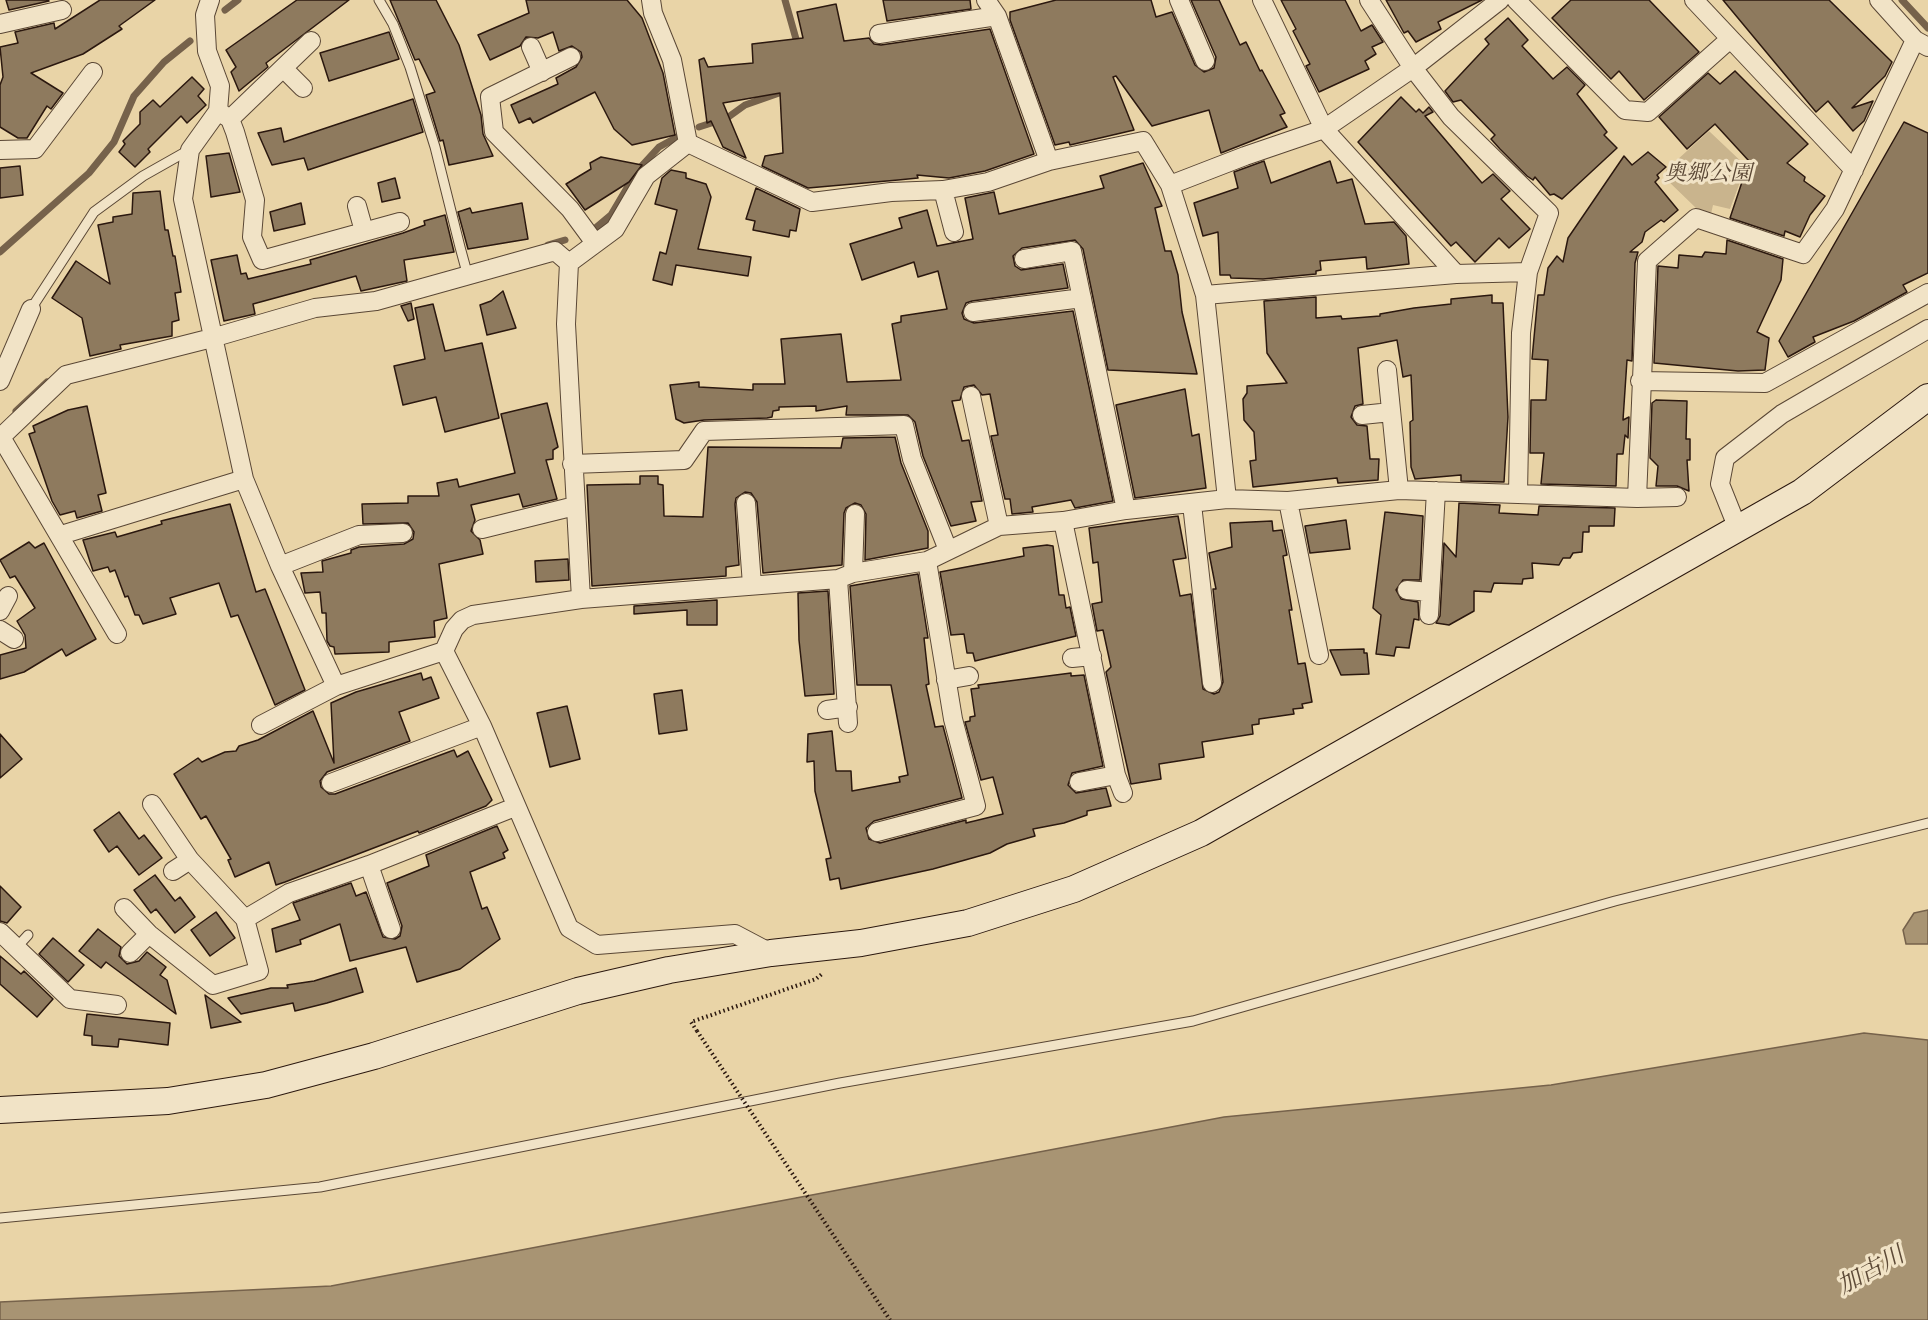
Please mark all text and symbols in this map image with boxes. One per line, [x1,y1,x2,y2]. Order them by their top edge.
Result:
park label: 奥郷公園 [1664,161,1752,187]
water label: 加古川 [1833,1241,1909,1301]

